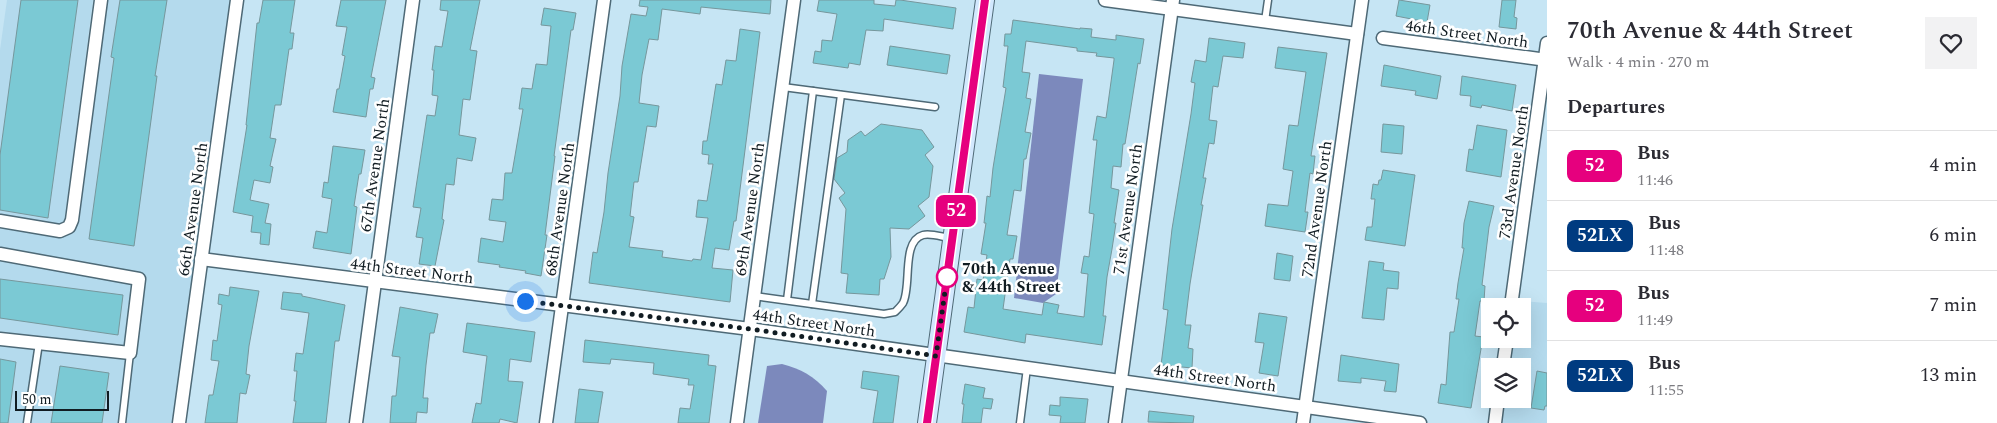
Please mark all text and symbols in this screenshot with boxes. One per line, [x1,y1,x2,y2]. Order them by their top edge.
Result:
street label: 46th Street North [1404,13,1530,54]
text: 70th Avenue & 44th Street [1567,13,1853,49]
button: heart [1925,17,1977,69]
text: Walk · 4 min · 270 m [1567,50,1710,74]
text: Departures [1567,93,1665,122]
street label: 67th Avenue North [354,97,396,233]
street label: 73rd Avenue North [1493,104,1535,241]
street label: 72nd Avenue North [1296,139,1338,279]
text: Bus [1637,139,1670,168]
street label: 66th Avenue North [172,141,214,277]
street label: 68th Avenue North [539,141,581,277]
street label: 69th Avenue North [729,141,771,277]
street label: 71st Avenue North [1107,142,1149,276]
text: 4 min [1929,151,1977,180]
text: 52 [1584,152,1605,179]
text: 11:46 [1637,168,1673,192]
line badge: 52 [934,195,978,227]
text: 52 [946,197,966,224]
text: Bus [1648,209,1681,238]
text: 6 min [1929,221,1977,250]
text: 52LX [1577,222,1623,249]
text: 11:48 [1648,238,1684,262]
street label: 44th Street North [349,252,475,290]
place label: 70th Avenue & 44th Street [962,257,1061,299]
marker: 70th Avenue & 44th Street [936,266,958,288]
text: Bus [1637,279,1670,308]
your location [513,289,538,314]
text: 7 min [1929,291,1977,320]
text: 52 [1584,292,1605,319]
map controls [1481,298,1531,408]
button: locate [1481,298,1531,348]
street label: 44th Street North [751,302,877,343]
text: 11:49 [1637,308,1673,332]
text: Bus [1648,349,1681,378]
street label: 44th Street North [1152,357,1278,398]
button: layers [1481,358,1531,408]
text: 13 min [1920,361,1977,390]
text: 52LX [1577,362,1623,389]
text: 11:55 [1648,378,1684,402]
scale bar [15,388,109,411]
text: 50 m [22,389,52,410]

